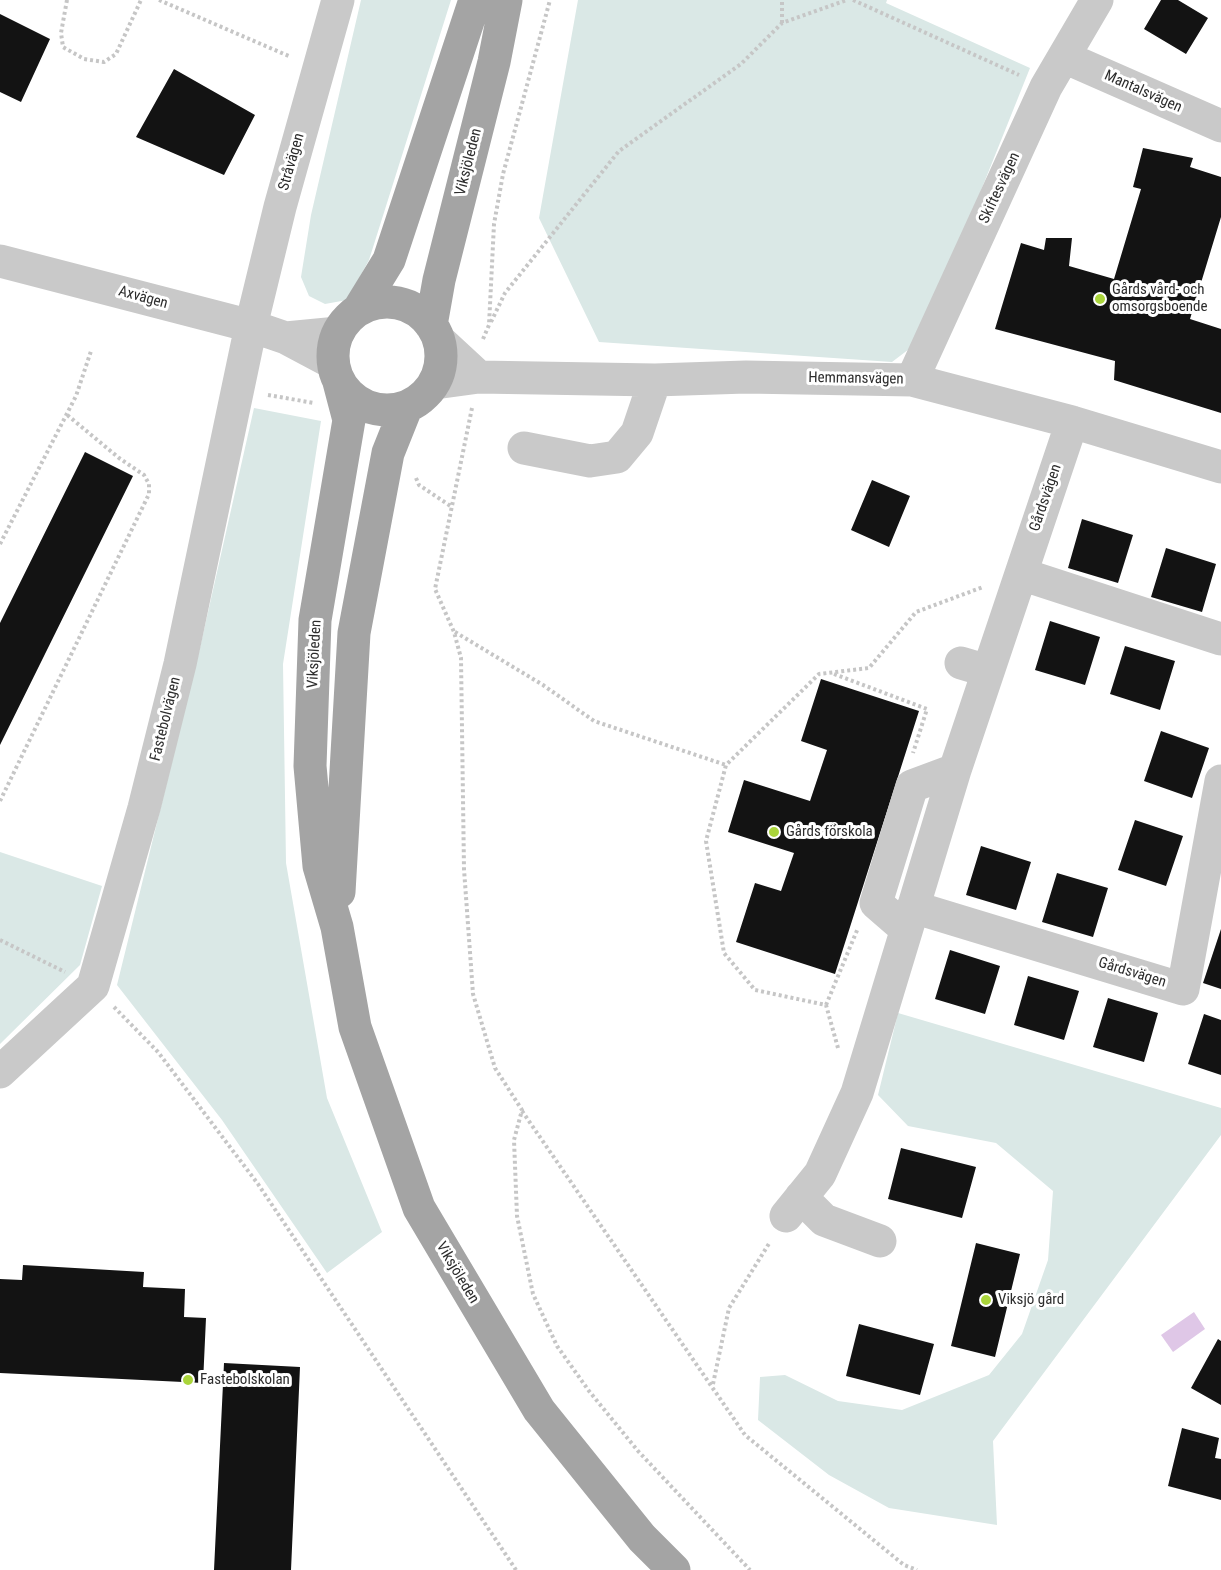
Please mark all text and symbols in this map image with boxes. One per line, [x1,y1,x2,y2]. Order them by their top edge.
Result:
street label: Mantalsvägen [1101,67,1185,117]
street label: Viksjöleden [452,127,486,197]
street label: Stråvägen [275,131,309,193]
street label: Skiftesvägen [976,150,1024,226]
place label: Gårds vård- och omsorgsboende [1112,281,1208,316]
street label: Axvägen [116,283,170,313]
marker: Gårds vård- och omsorgsboende [1093,292,1107,306]
street label: Hemmansvägen [808,369,904,389]
street label: Gårdsvägen [1026,462,1066,534]
street label: Viksjöleden [304,619,326,689]
street label: Fastebolvägen [147,675,185,763]
place label: Gårds förskola [786,823,873,841]
marker: Gårds förskola [767,825,781,839]
street label: Gårdsvägen [1096,954,1168,992]
street label: Viksjöleden [432,1239,482,1307]
place label: Viksjö gård [998,1291,1064,1309]
marker: Viksjö gård [979,1293,993,1307]
place label: Fastebolskolan [200,1371,290,1389]
marker: Fastebolskolan [181,1373,195,1387]

